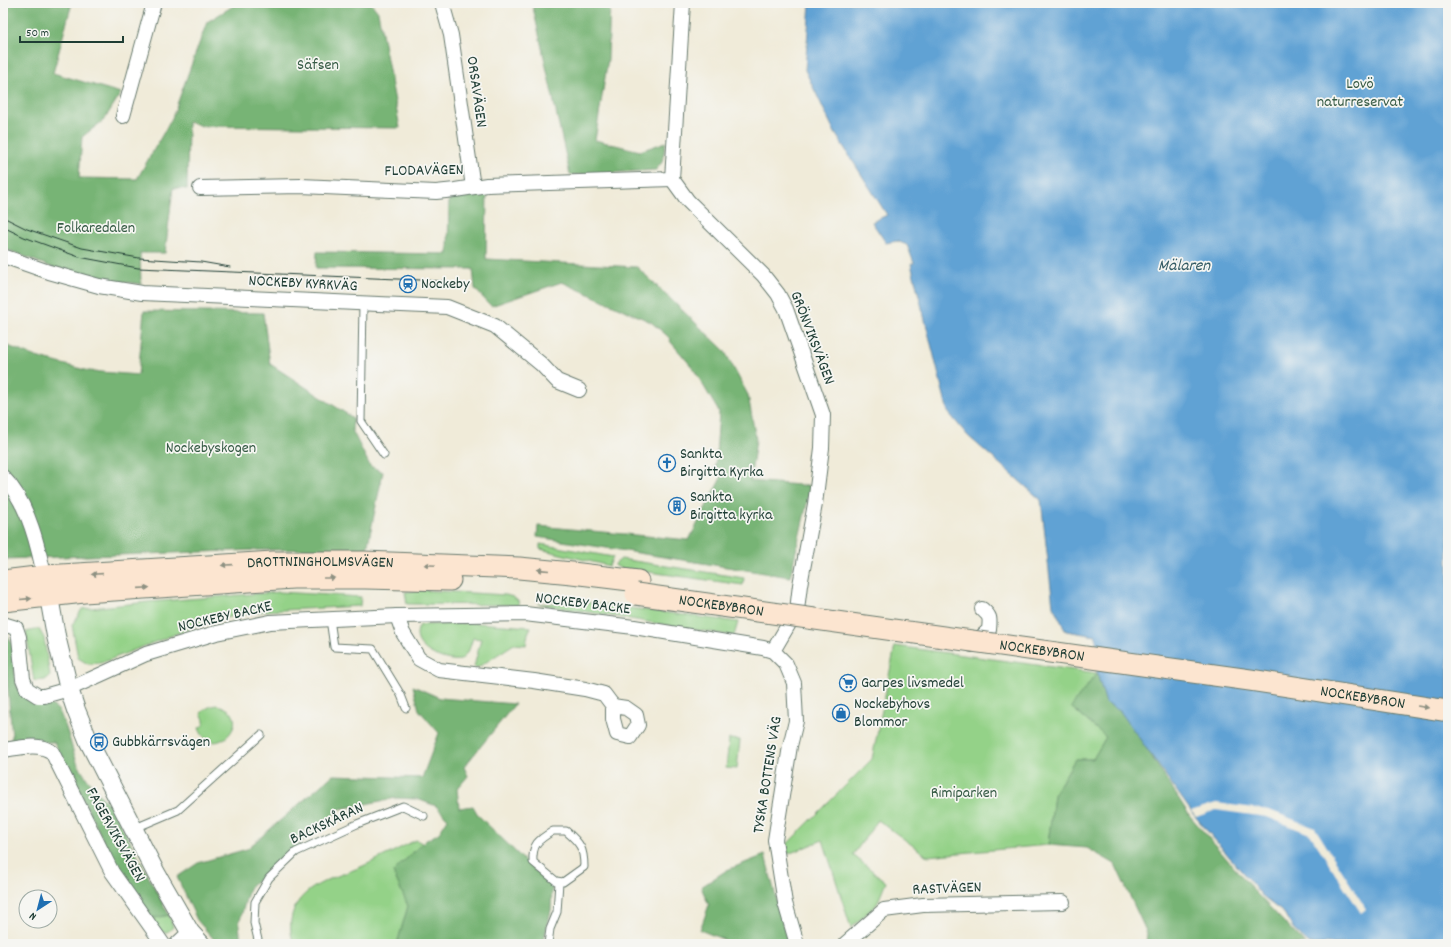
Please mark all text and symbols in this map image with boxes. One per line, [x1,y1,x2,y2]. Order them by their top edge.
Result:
scale bar [20,18,123,44]
text: 50 m [26,25,49,42]
park label: Säfsen [297,54,339,77]
street label: ORSAVÄGEN [460,55,492,129]
park label: Lovö naturreservat [1317,73,1403,114]
street label: FLODAVÄGEN [384,159,464,183]
park label: Folkaredalen [57,217,135,240]
water label: Mälaren [1158,255,1211,279]
street label: NOCKEBY KYRKVÄG [248,270,358,298]
place label: Nockeby [421,273,470,296]
station icon: Nockeby [398,274,418,294]
street label: GRÖNVIKSVÄGEN [784,288,840,388]
park label: Nockebyskogen [166,437,256,460]
place label: Sankta Birgitta Kyrka [680,443,764,484]
church icon: Sankta Birgitta Kyrka [657,453,677,473]
place label: Sankta Birgitta kyrka [690,486,773,527]
building icon: Sankta Birgitta kyrka [667,496,687,516]
street label: DROTTNINGHOLMSVÄGEN [246,550,394,575]
one-way arrow [221,561,233,568]
one-way arrow [424,561,436,568]
one-way arrow [537,567,549,574]
one-way arrow [91,570,103,577]
one-way arrow [323,575,336,581]
one-way arrow [138,585,150,592]
street label: NOCKEBY BACKE [534,587,633,621]
street label: NOCKEBYBRON [677,589,765,623]
street label: NOCKEBY BACKE [176,595,275,639]
one-way arrow [20,596,32,602]
street label: NOCKEBYBRON [998,634,1086,668]
place label: Garpes livsmedel [861,672,964,695]
supermarket icon: Garpes livsmedel [838,673,858,693]
street label: NOCKEBYBRON [1319,680,1407,716]
place label: Nockebyhovs Blommor [854,693,931,734]
shop icon: Nockebyhovs Blommor [831,703,851,723]
one-way arrow [1417,704,1429,710]
street label: TYSKA BOTTENS VÄG [747,715,789,835]
place label: Gubbkärrsvägen [112,731,210,754]
bus stop icon: Gubbkärrsvägen [89,732,109,752]
park label: Rimiparken [931,782,997,805]
street label: FAGERVIKSVÄGEN [79,783,151,887]
street label: BACKSKÅRAN [286,797,368,851]
street label: RASTVÄGEN [912,876,982,902]
north arrow [18,889,58,929]
text: N [26,907,40,924]

